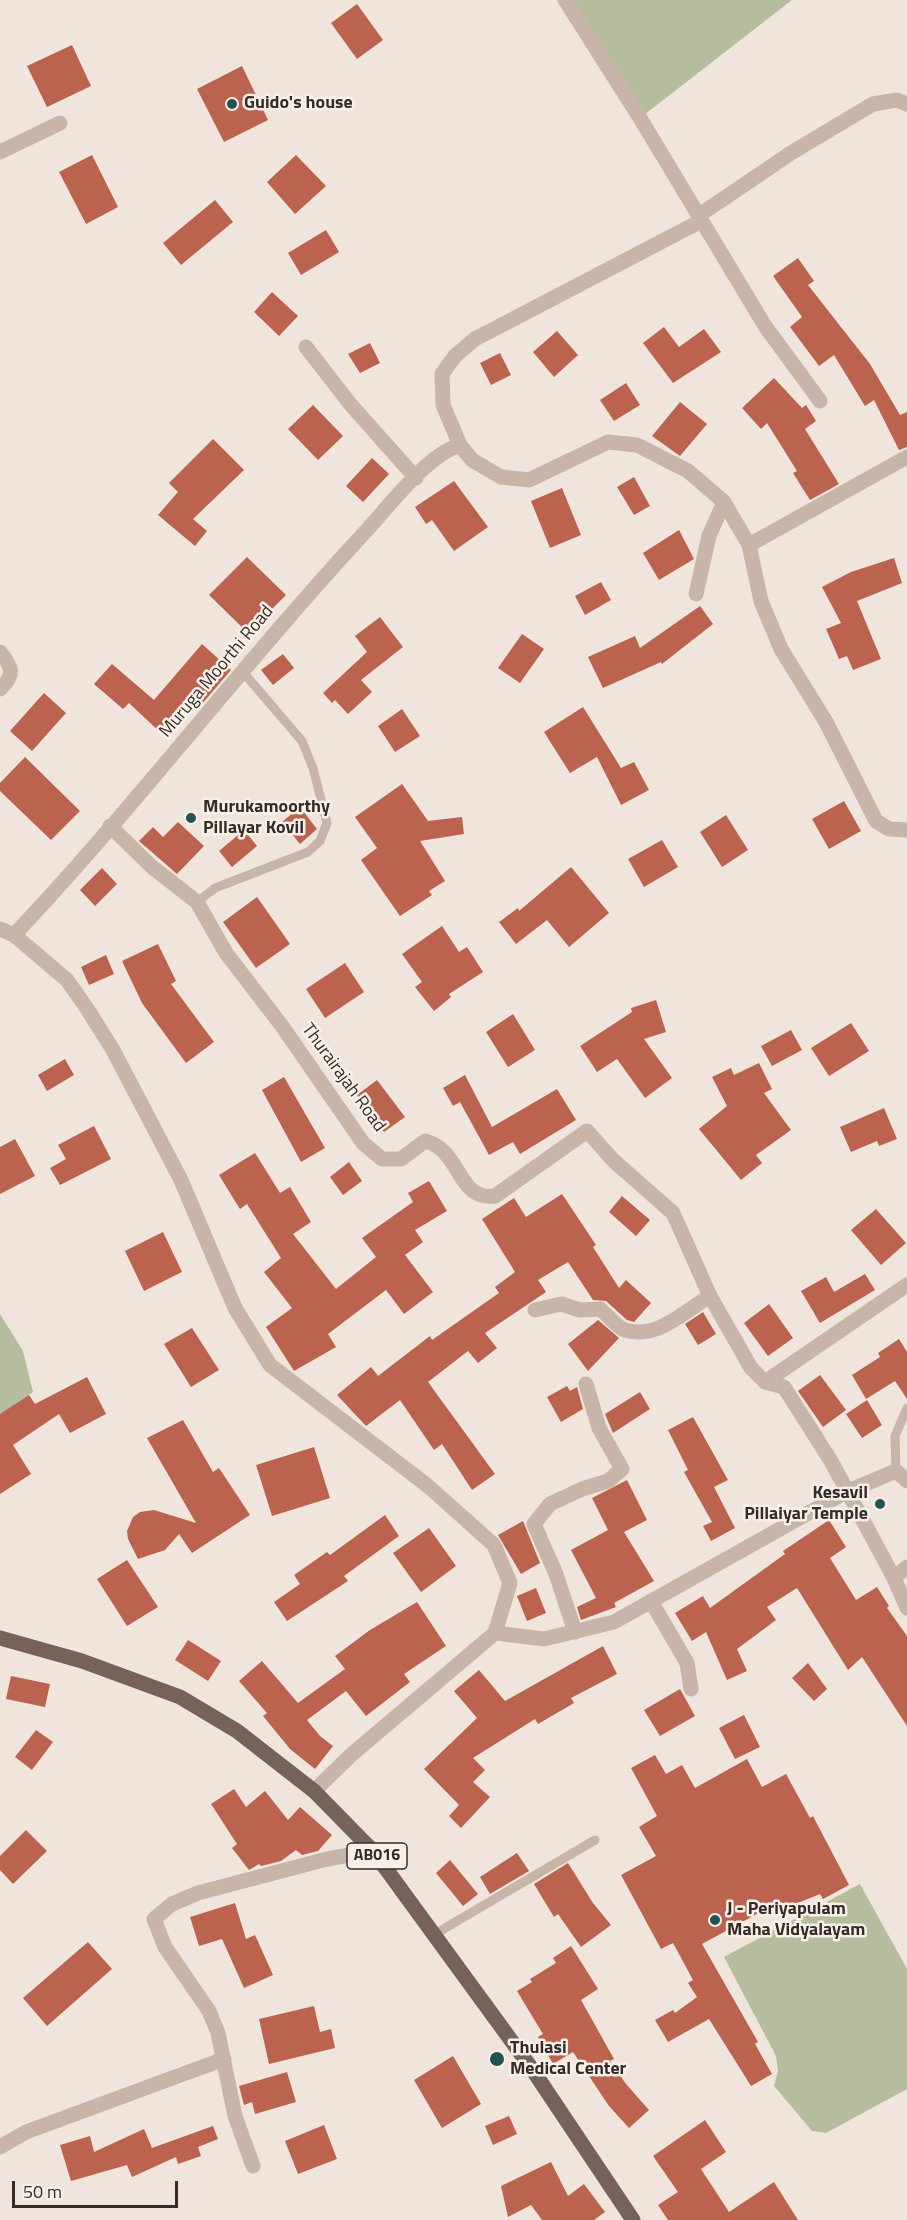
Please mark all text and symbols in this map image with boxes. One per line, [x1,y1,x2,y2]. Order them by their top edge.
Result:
place label: Guido's house [244,93,353,115]
marker: Guido's house [225,97,239,111]
street label: Muruga Moorthi Road [155,602,279,742]
place label: Murukamoorthy Pillayar Kovil [203,797,330,840]
marker: Murukamoorthy Pillayar Kovil [184,811,198,825]
street label: Thurairajah Road [296,1020,390,1136]
place label: Kesavil Pillaiyar Temple [744,1483,868,1526]
marker: Kesavil Pillaiyar Temple [873,1497,887,1511]
road number: AB016 [347,1843,407,1869]
place label: J - Periyapulam Maha Vidyalayam [727,1899,865,1942]
marker: J - Periyapulam Maha Vidyalayam [708,1913,722,1927]
place label: Thulasi Medical Center [510,2038,626,2080]
marker: Thulasi Medical Center [488,2050,506,2068]
scale bar [15,2169,182,2207]
text: 50 m [23,2178,62,2205]

